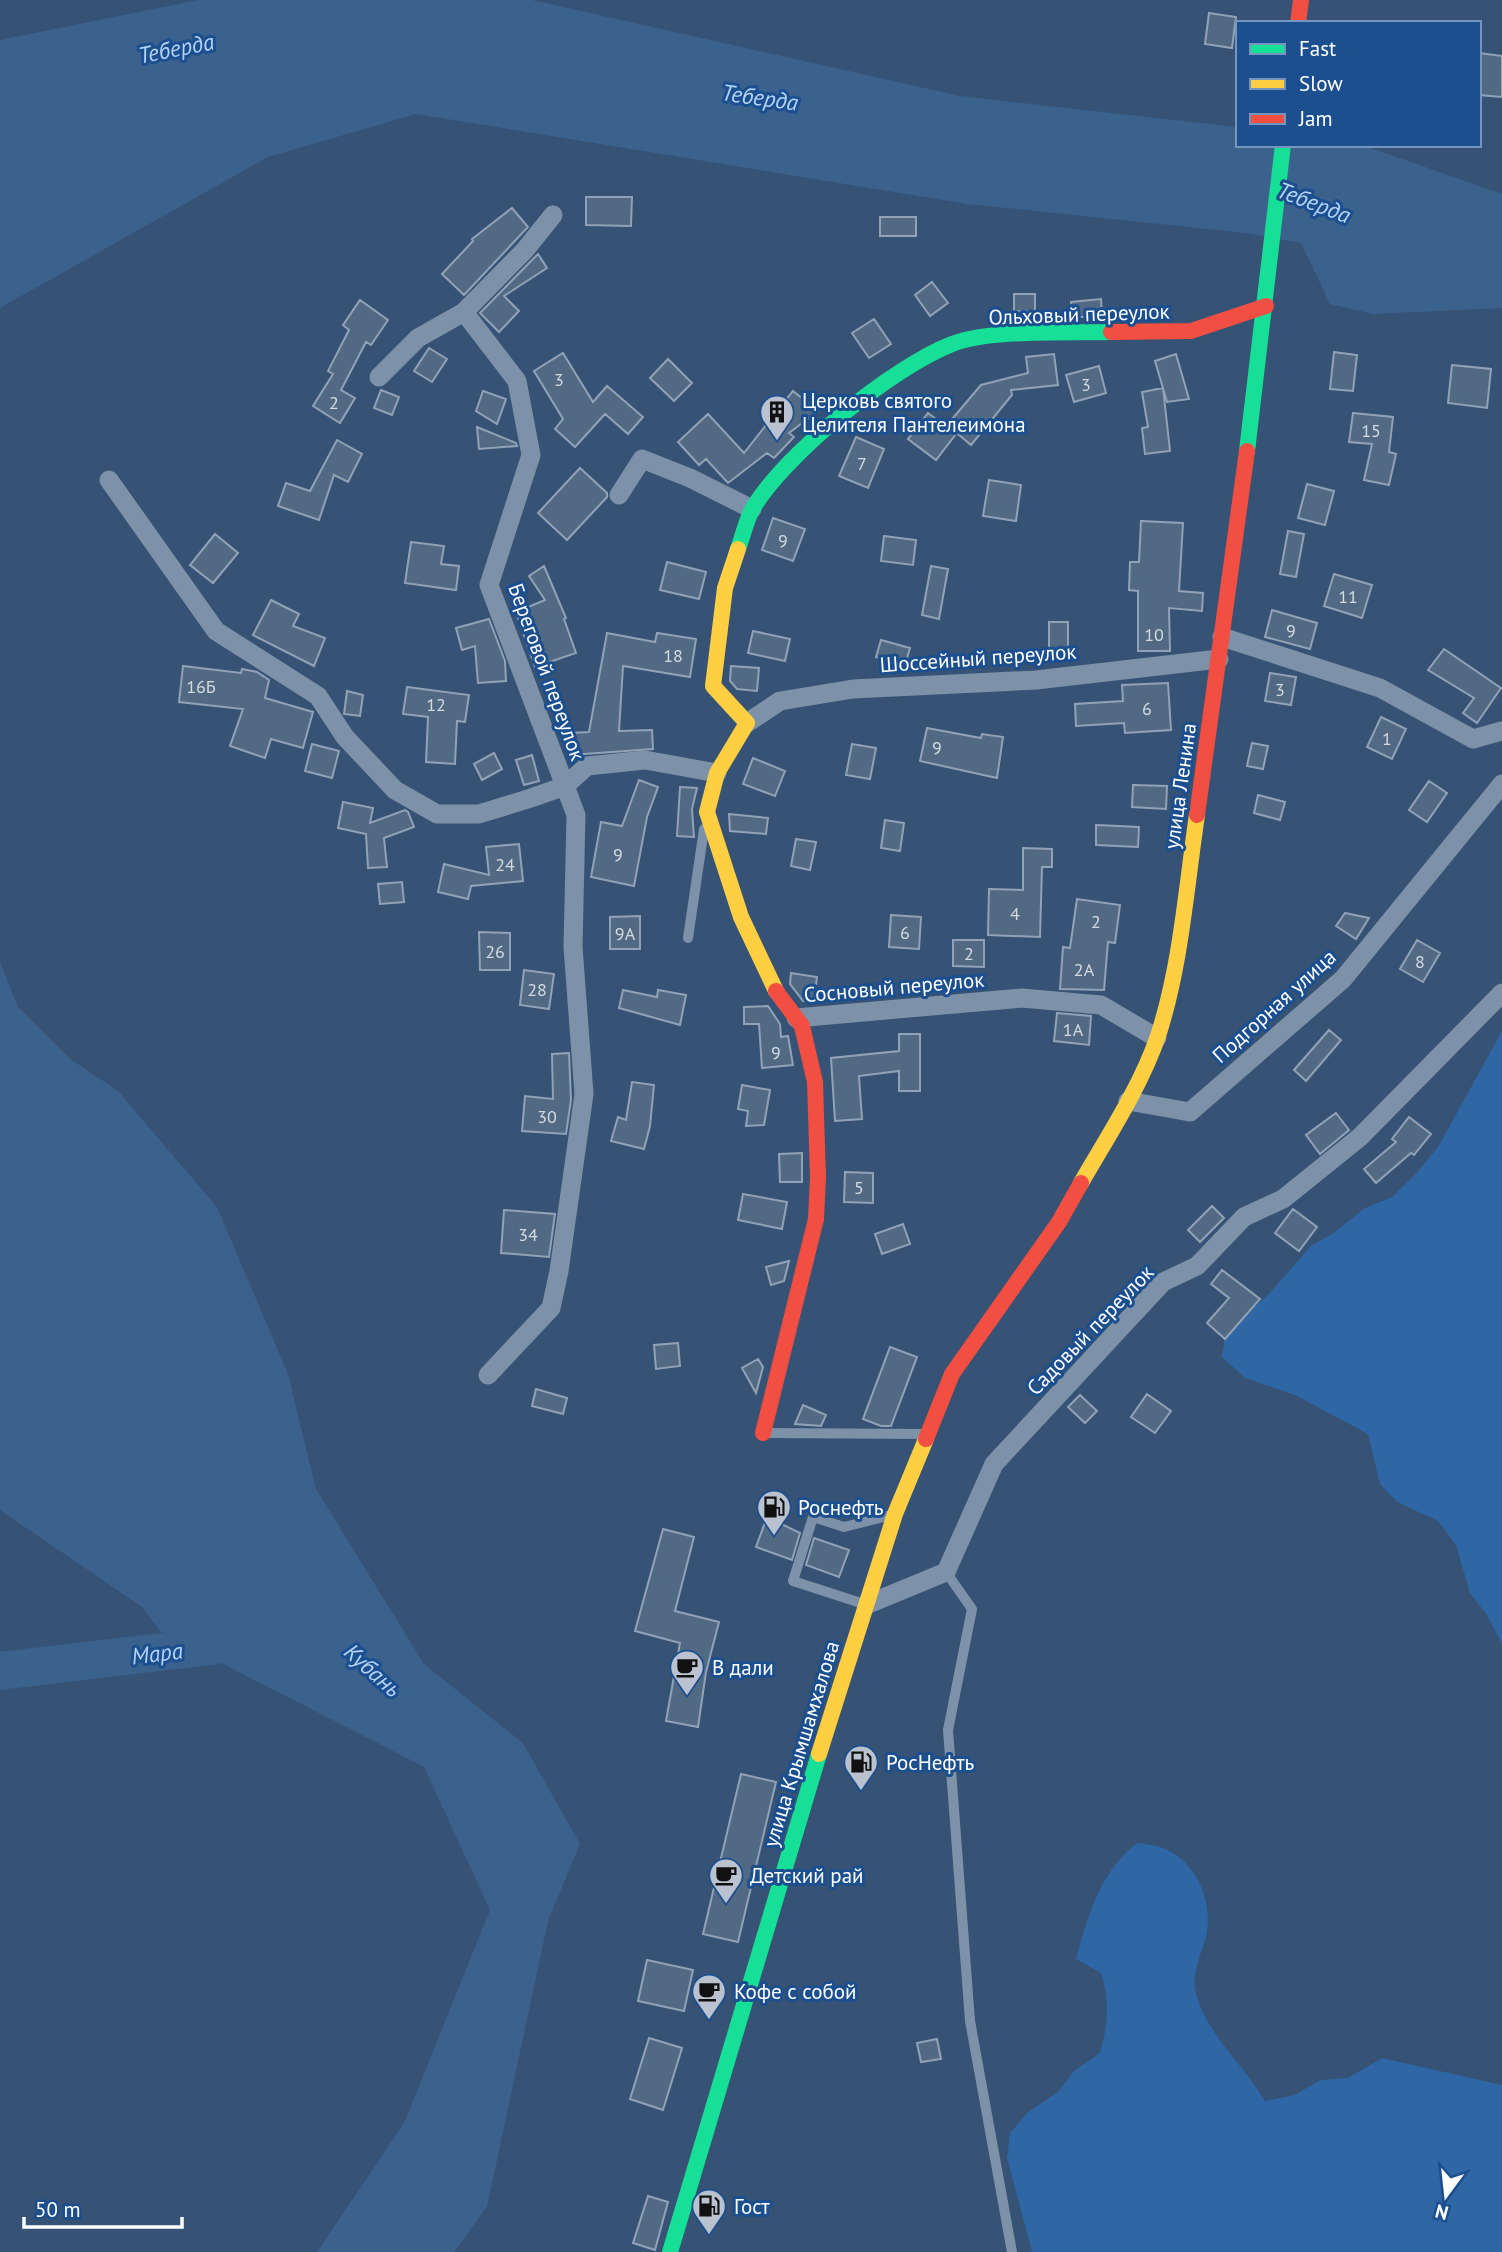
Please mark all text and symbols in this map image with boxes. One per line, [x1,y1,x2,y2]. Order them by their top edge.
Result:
legend [1236,21,1481,147]
water label: Теберда [136,26,216,70]
text: Fast [1299,35,1336,62]
text: Slow [1299,70,1343,97]
water label: Теберда [720,77,800,117]
text: Jam [1298,105,1333,132]
water label: Теберда [1273,175,1355,229]
street label: Ольховый переулок [988,297,1170,331]
house number: 3 [554,368,564,391]
house number: 3 [1081,373,1091,396]
place label: Церковь святого Целителя Пантелеимона [802,387,1026,438]
house number: 2 [329,391,339,414]
building icon: Церковь святого Целителя Пантелеимона [758,393,796,442]
house number: 15 [1361,419,1381,442]
house number: 7 [857,452,867,475]
house number: 9 [778,529,788,552]
street label: Береговой переулок [502,580,592,764]
house number: 11 [1338,585,1358,608]
house number: 9 [1286,619,1296,642]
house number: 10 [1144,623,1164,646]
street label: Шоссейный переулок [879,638,1077,678]
house number: 18 [663,644,683,667]
house number: 16Б [186,675,216,698]
house number: 3 [1275,678,1285,701]
house number: 12 [426,693,446,716]
house number: 6 [1142,697,1152,720]
street label: улица Ленина [1158,721,1202,851]
house number: 1 [1382,727,1392,750]
house number: 9 [932,736,942,759]
house number: 9 [613,843,623,866]
house number: 24 [495,853,515,876]
house number: 4 [1010,902,1020,925]
house number: 2 [1091,910,1101,933]
house number: 6 [900,921,910,944]
house number: 9А [615,922,636,945]
house number: 26 [485,940,505,963]
house number: 2 [964,942,974,965]
street label: Подгорная улица [1207,943,1341,1069]
house number: 8 [1415,950,1425,973]
house number: 2А [1074,958,1095,981]
street label: Сосновый переулок [803,966,985,1008]
house number: 28 [527,978,547,1001]
house number: 1А [1063,1018,1084,1041]
house number: 9 [771,1041,781,1064]
house number: 30 [537,1105,557,1128]
house number: 5 [854,1176,864,1199]
house number: 34 [518,1223,538,1246]
street label: Садовый переулок [1021,1259,1159,1401]
fuel station icon: Роснефть [755,1488,793,1537]
place label: Роснефть [798,1494,884,1521]
water label: Мара [130,1635,184,1671]
water label: Кубань [338,1637,408,1703]
street label: улица Крымшамхалова [757,1638,845,1850]
cafe icon: В дали [668,1648,706,1697]
place label: В дали [712,1654,774,1681]
fuel station icon: РосНефть [842,1743,880,1792]
place label: РосНефть [886,1749,975,1776]
cafe icon: Детский рай [707,1856,745,1905]
place label: Детский рай [750,1862,864,1889]
cafe icon: Кофе с собой [690,1972,728,2021]
place label: Кофе с собой [734,1978,857,2005]
north arrow [1411,2161,1481,2231]
scale bar [24,2186,182,2230]
fuel station icon: Гост [690,2187,728,2236]
place label: Гост [734,2193,770,2220]
text: 50 m [35,2196,81,2223]
text: N [1432,2199,1451,2226]

